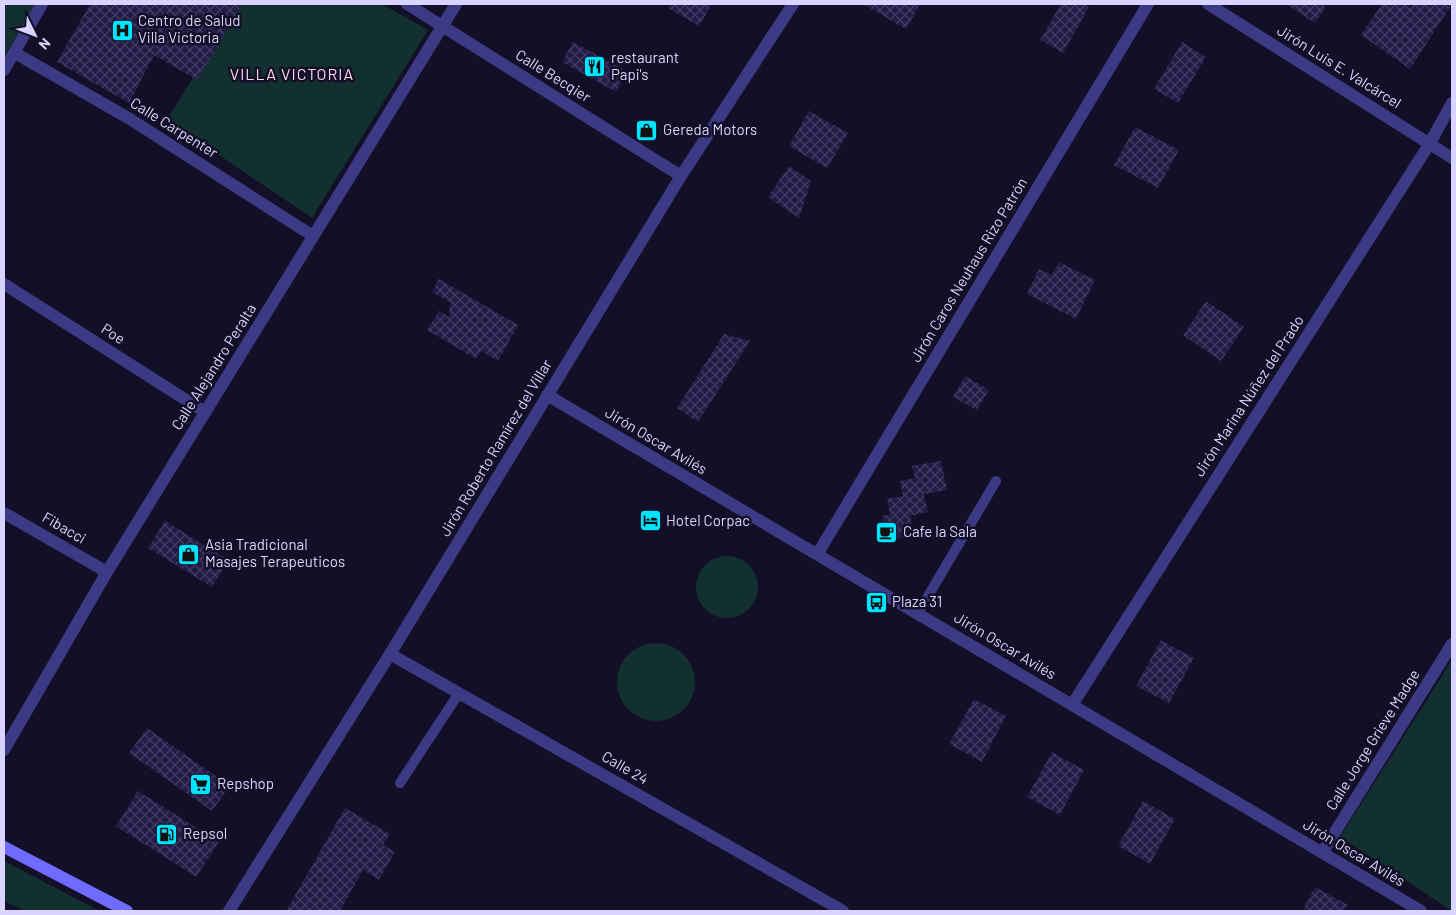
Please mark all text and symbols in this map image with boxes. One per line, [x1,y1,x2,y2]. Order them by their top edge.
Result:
north arrow [10,10,60,60]
place label: Centro de Salud Villa Victoria [138,11,240,46]
hospital icon: Centro de Salud Villa Victoria [110,18,134,42]
street label: Jirón Luis E. Valcárcel [1274,21,1405,112]
text: N [36,35,54,53]
street label: Calle Becqier [513,45,595,106]
place label: restaurant Papi's [611,48,679,83]
restaurant icon: restaurant Papi's [583,55,607,79]
district label: VILLA VICTORIA [230,64,354,83]
street label: Calle Carpenter [128,93,222,161]
shop icon: Gereda Motors [635,118,659,142]
place label: Gereda Motors [663,120,757,138]
street label: Jirón Caros Neuhaus Rizo Patrón [906,174,1030,365]
street label: Calle Alejandro Peralta [167,300,259,433]
street label: Jirón Marina Núñez del Prado [1189,312,1307,479]
street label: Poe [98,319,129,347]
street label: Jirón Roberto Ramírez del Villar [435,355,555,539]
street label: Jirón Oscar Avilés [602,403,711,478]
street label: Fibacci [39,507,90,547]
hotel icon: Hotel Corpac [638,509,662,533]
place label: Hotel Corpac [666,511,750,529]
cafe icon: Cafe la Sala [875,520,899,544]
place label: Cafe la Sala [903,522,977,540]
place label: Asia Tradicional Masajes Terapeuticos [205,535,345,570]
shop icon: Asia Tradicional Masajes Terapeuticos [177,542,201,566]
bus stop icon: Plaza 31 [864,590,888,614]
place label: Plaza 31 [892,592,942,610]
street label: Jirón Oscar Avilés [951,608,1060,683]
street label: Calle Jorge Grieve Madge [1321,666,1423,813]
street label: Calle 24 [599,747,652,788]
supermarket icon: Repshop [189,772,213,796]
place label: Repshop [217,774,274,792]
street label: Jirón Oscar Avilés [1300,815,1409,890]
fuel station icon: Repsol [155,822,179,846]
place label: Repsol [183,824,227,842]

